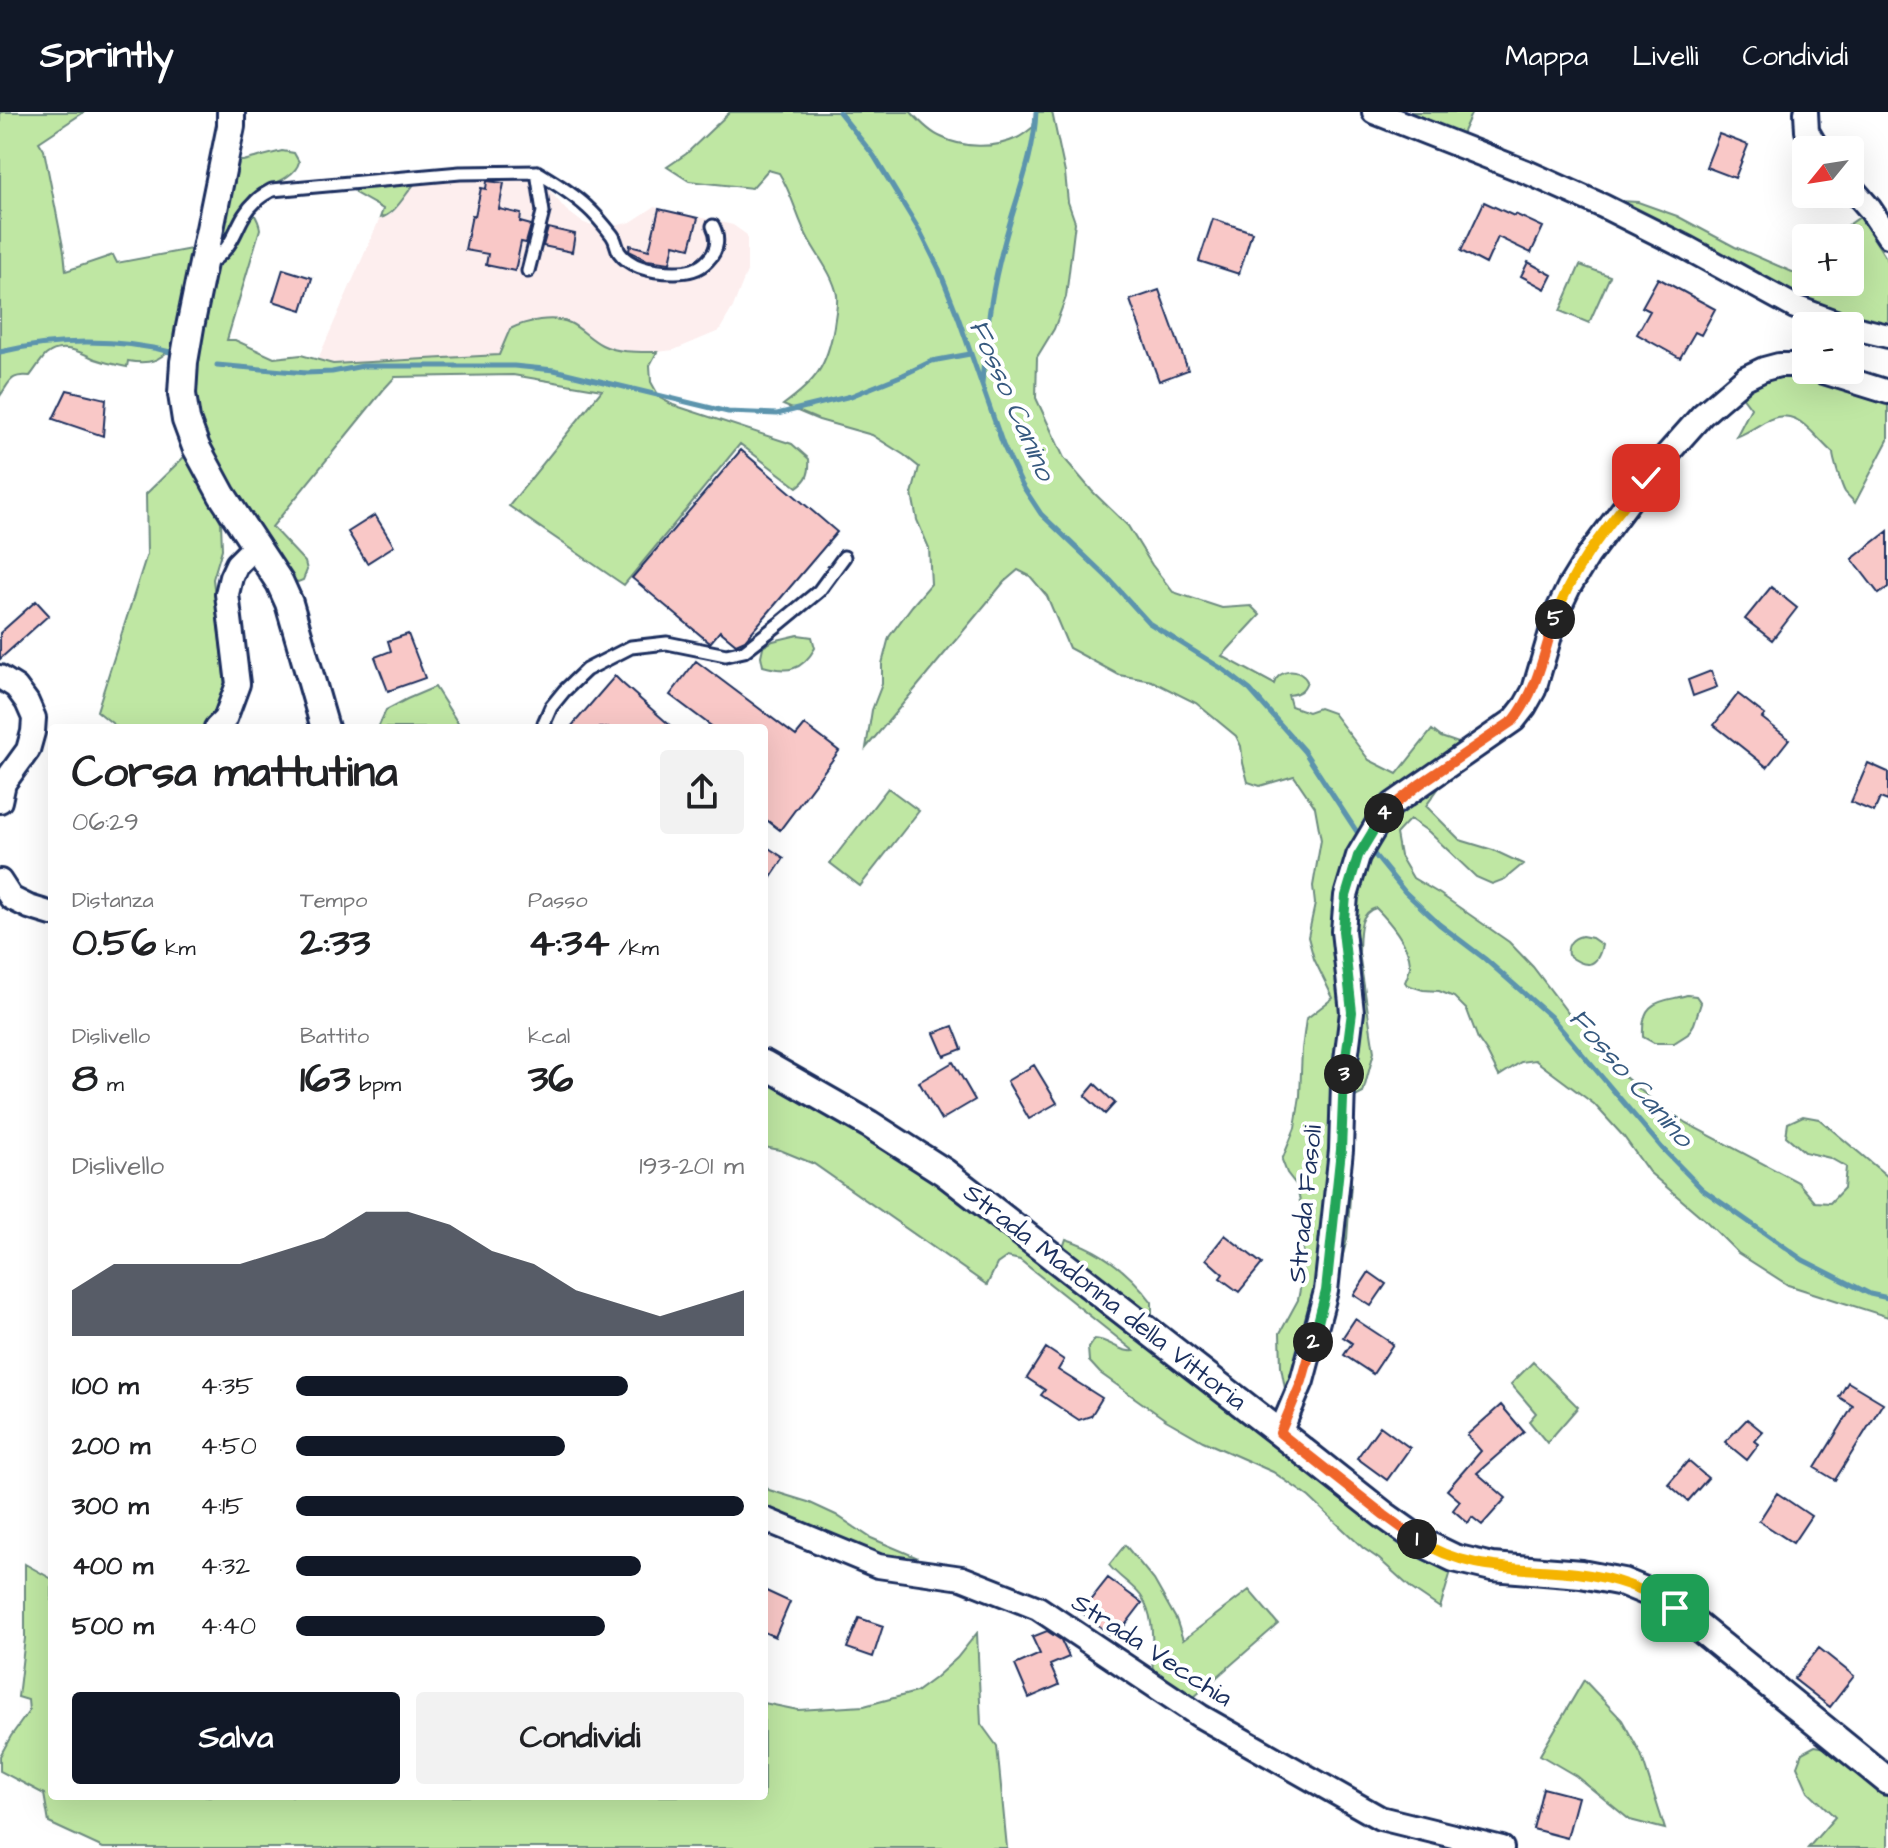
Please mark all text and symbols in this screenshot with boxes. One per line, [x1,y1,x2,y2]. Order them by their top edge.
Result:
text: Sprintly [40,30,173,82]
text: Mappa [1505,37,1588,76]
text: Livelli [1632,37,1698,76]
text: Condividi [1742,37,1848,76]
north arrow [1792,136,1864,208]
map controls [1792,136,1864,384]
button: + [1792,224,1864,296]
button: − [1792,312,1864,384]
water label: Fosso Canino [959,313,1066,489]
pin [1612,444,1680,512]
icon: check [1624,456,1668,500]
pin: 5 [1535,599,1575,639]
text: 5 [1547,603,1563,634]
text: Corsa mattutina [72,743,398,804]
button: share [660,750,744,834]
pin: 4 [1364,793,1404,833]
text: 4 [1377,797,1391,828]
text: 06:29 [72,804,139,840]
text: Distanza [72,885,154,916]
text: Tempo [300,885,367,916]
text: Passo [528,885,588,916]
text: 0.56 [72,916,156,971]
text: 2:33 [300,916,370,971]
text: 4:34 [528,916,609,971]
text: km [156,933,196,964]
text: /km [609,933,659,964]
water label: Fosso Canino [1560,1000,1704,1157]
text: Dislivello [72,1021,150,1052]
text: Battito [300,1021,369,1052]
text: kcal [528,1021,570,1052]
text: 8 [72,1052,98,1107]
text: 163 [300,1052,351,1107]
text: 36 [528,1052,573,1107]
pin: 3 [1324,1054,1364,1094]
text: 3 [1338,1058,1350,1089]
text: m [98,1069,124,1100]
text: bpm [351,1069,401,1100]
street label: Strada Fasoli [1279,1123,1331,1285]
text: Dislivello [72,1148,164,1184]
text: 193–201 m [639,1148,744,1184]
street label: Strada Madonna della Vittoria [956,1175,1254,1419]
pin: 2 [1293,1322,1333,1362]
text: 2 [1307,1326,1319,1357]
text: 100 m [72,1368,139,1404]
text: 4:35 [200,1368,254,1404]
text: 200 m [72,1428,150,1464]
text: 4:50 [200,1428,257,1464]
text: 300 m [72,1488,149,1524]
text: 4:15 [200,1488,244,1524]
pin: 1 [1397,1519,1437,1559]
text: 1 [1416,1523,1418,1554]
text: 400 m [72,1548,153,1584]
text: 4:32 [200,1548,250,1584]
pin [1641,1574,1709,1642]
street label: Strada Vecchia [1065,1585,1239,1715]
icon: arrive [1653,1586,1697,1630]
text: 500 m [72,1608,154,1644]
text: 4:40 [200,1608,256,1644]
button: Salva [72,1692,400,1784]
button: Condividi [416,1692,744,1784]

